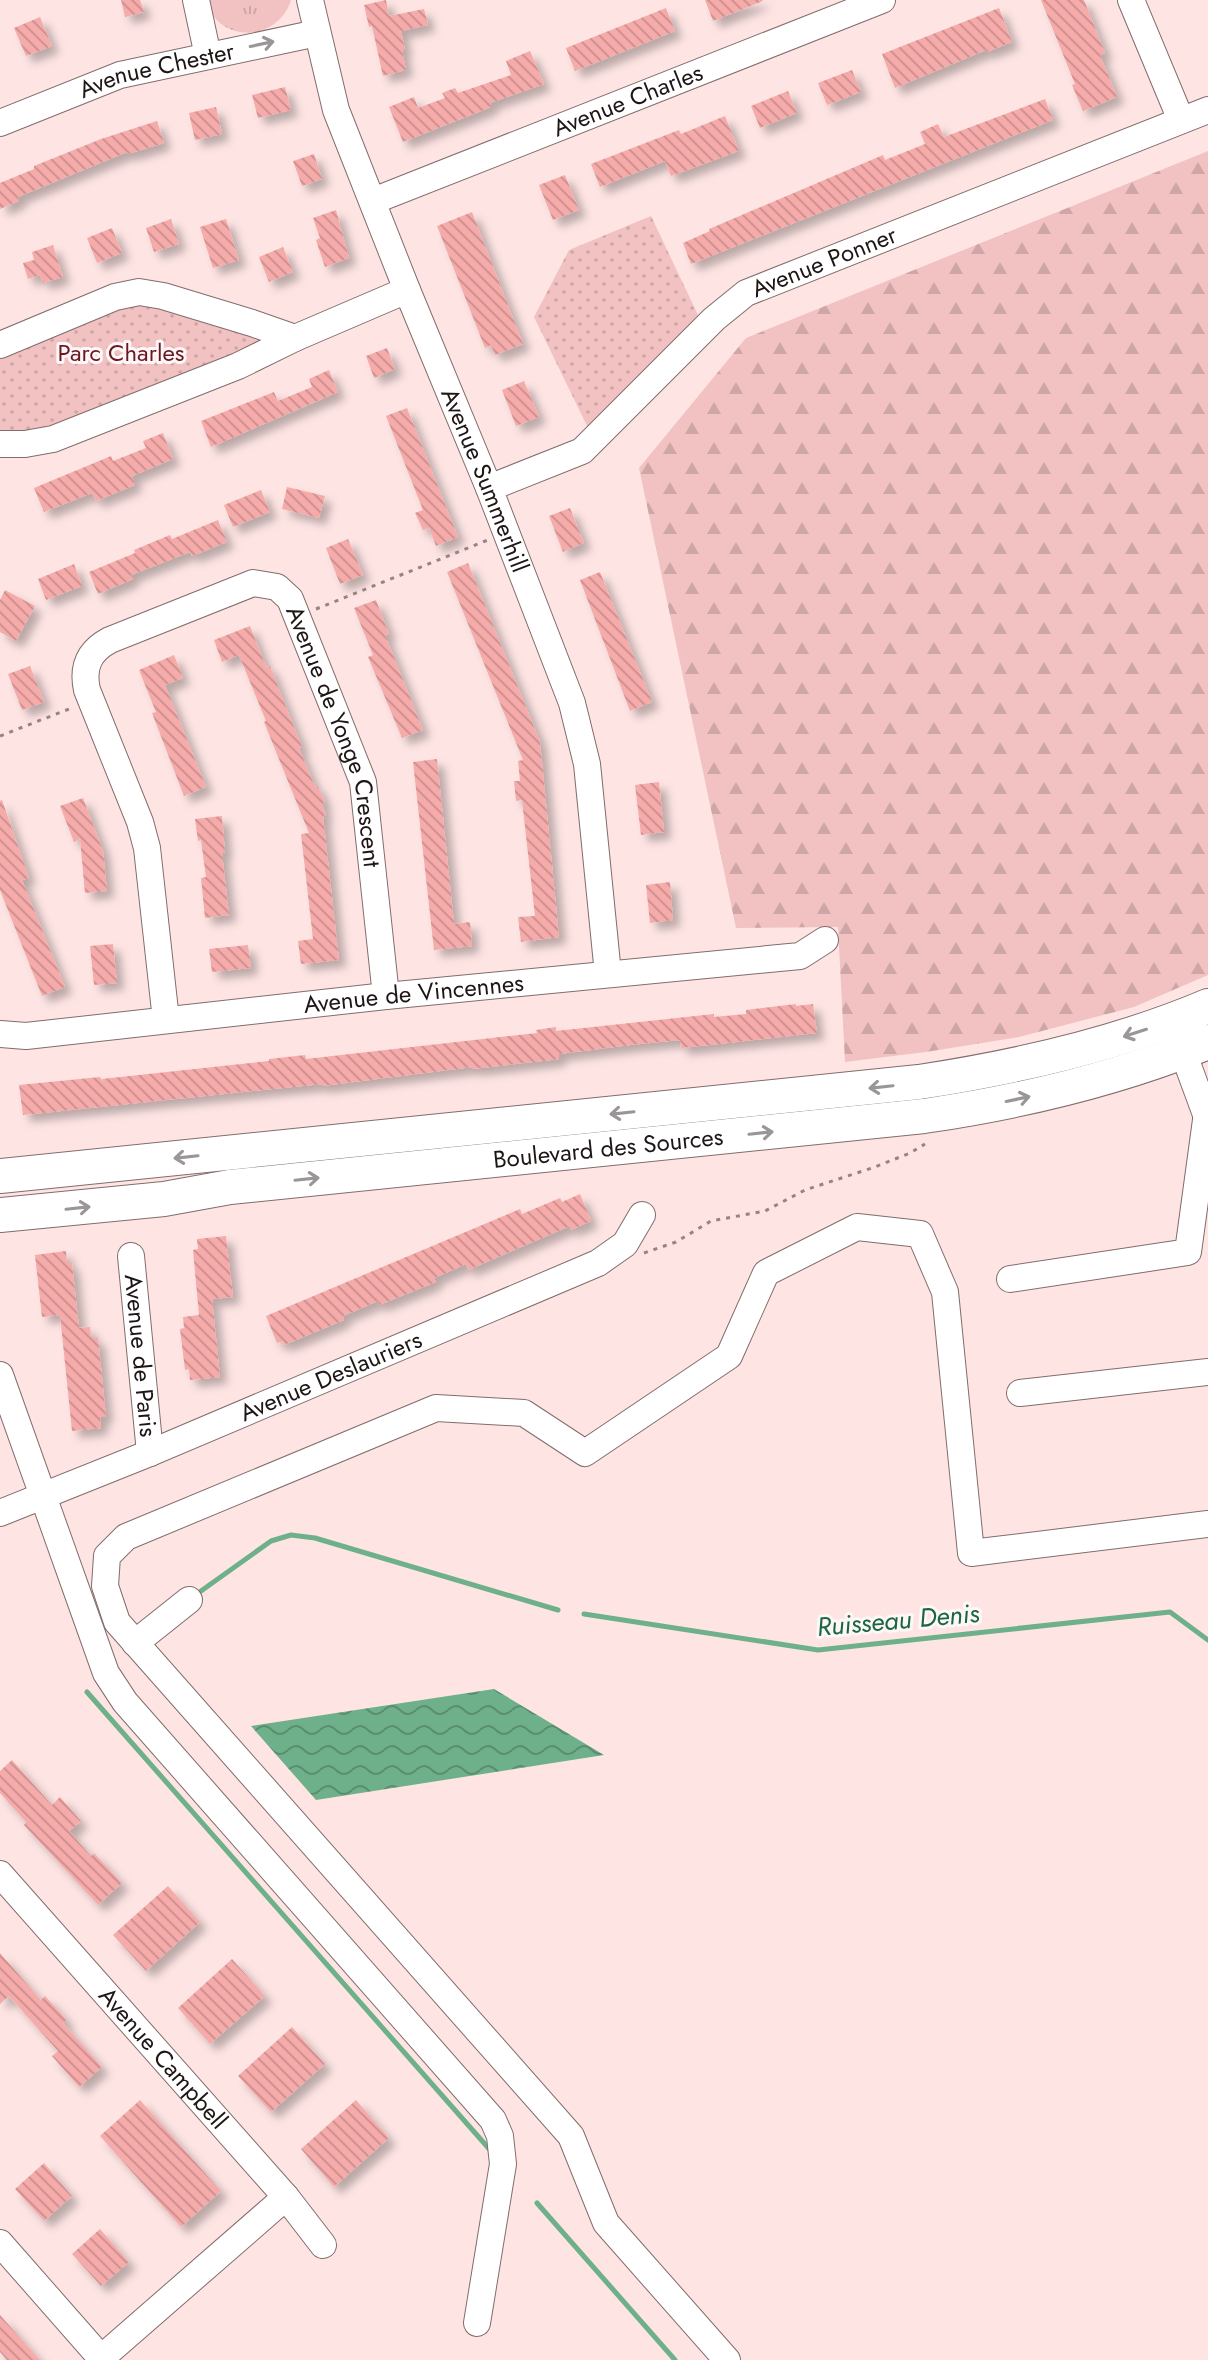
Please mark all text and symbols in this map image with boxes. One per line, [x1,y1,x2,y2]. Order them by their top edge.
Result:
street label: Avenue Chester [73,33,238,107]
one-way arrow [249,36,275,51]
street label: Avenue Charles [548,55,708,145]
street label: Avenue Ponner [746,217,902,306]
park label: Parc Charles [58,335,184,370]
street label: Avenue Summerhill [432,383,538,577]
street label: Avenue de Yonge Crescent [277,600,390,869]
street label: Avenue de Vincennes [302,965,525,1022]
one-way arrow [1122,1026,1147,1041]
one-way arrow [868,1079,895,1094]
one-way arrow [1005,1091,1031,1106]
one-way arrow [609,1106,636,1121]
street label: Boulevard des Sources [491,1119,725,1177]
one-way arrow [747,1126,774,1141]
one-way arrow [173,1149,200,1164]
one-way arrow [293,1172,320,1187]
one-way arrow [64,1200,91,1215]
street label: Avenue de Paris [116,1272,166,1439]
street label: Avenue Deslauriers [234,1322,427,1430]
water label: Ruisseau Denis [815,1594,982,1646]
street label: Avenue Campbell [91,1979,236,2137]

